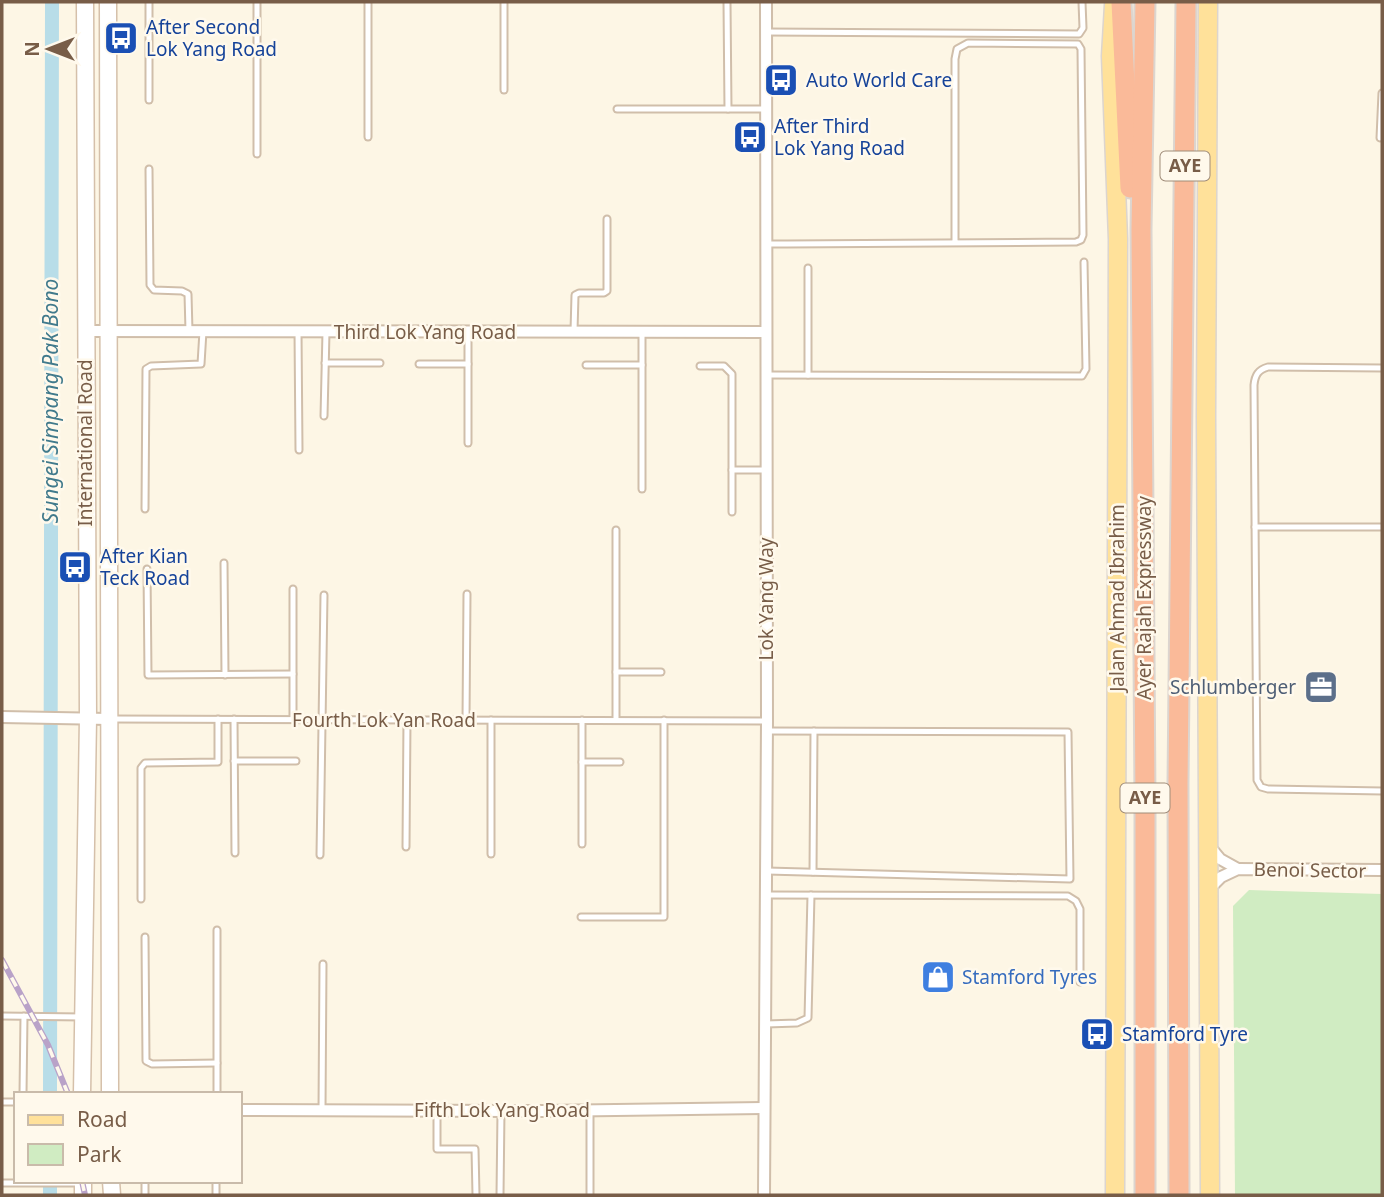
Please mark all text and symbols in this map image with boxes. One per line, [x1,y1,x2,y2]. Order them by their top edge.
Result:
north arrow [14,14,84,84]
place label: After Second Lok Yang Road [146,14,277,62]
bus stop icon: After Second Lok Yang Road [102,19,140,57]
text: N [19,41,45,57]
bus stop icon: Auto World Care [762,61,800,99]
place label: Auto World Care [806,67,952,93]
place label: After Third Lok Yang Road [774,113,905,161]
bus stop icon: After Third Lok Yang Road [731,118,769,156]
road number: AYE [1160,152,1210,181]
water label: Sungei Simpang Pak Bono [36,279,64,523]
street label: Third Lok Yang Road [334,319,516,345]
street label: International Road [72,359,98,527]
street label: Ayer Rajah Expressway [1131,496,1157,700]
street label: Jalan Ahmad Ibrahim [1104,504,1130,694]
street label: Lok Yang Way [753,537,779,661]
place label: After Kian Teck Road [100,543,190,591]
bus stop icon: After Kian Teck Road [56,548,94,586]
office icon: Schlumberger [1302,668,1340,706]
place label: Schlumberger [1170,674,1296,700]
street label: Fourth Lok Yan Road [292,707,476,733]
road number: AYE [1120,784,1170,812]
street label: Benoi Sector [1253,856,1367,884]
shop icon: Stamford Tyres [919,958,957,996]
place label: Stamford Tyres [962,964,1097,990]
bus stop icon: Stamford Tyre [1078,1015,1116,1053]
place label: Stamford Tyre [1122,1021,1248,1047]
legend [14,1092,242,1183]
street label: Fifth Lok Yang Road [414,1097,590,1123]
text: Road [77,1105,127,1133]
text: Park [77,1140,122,1168]

